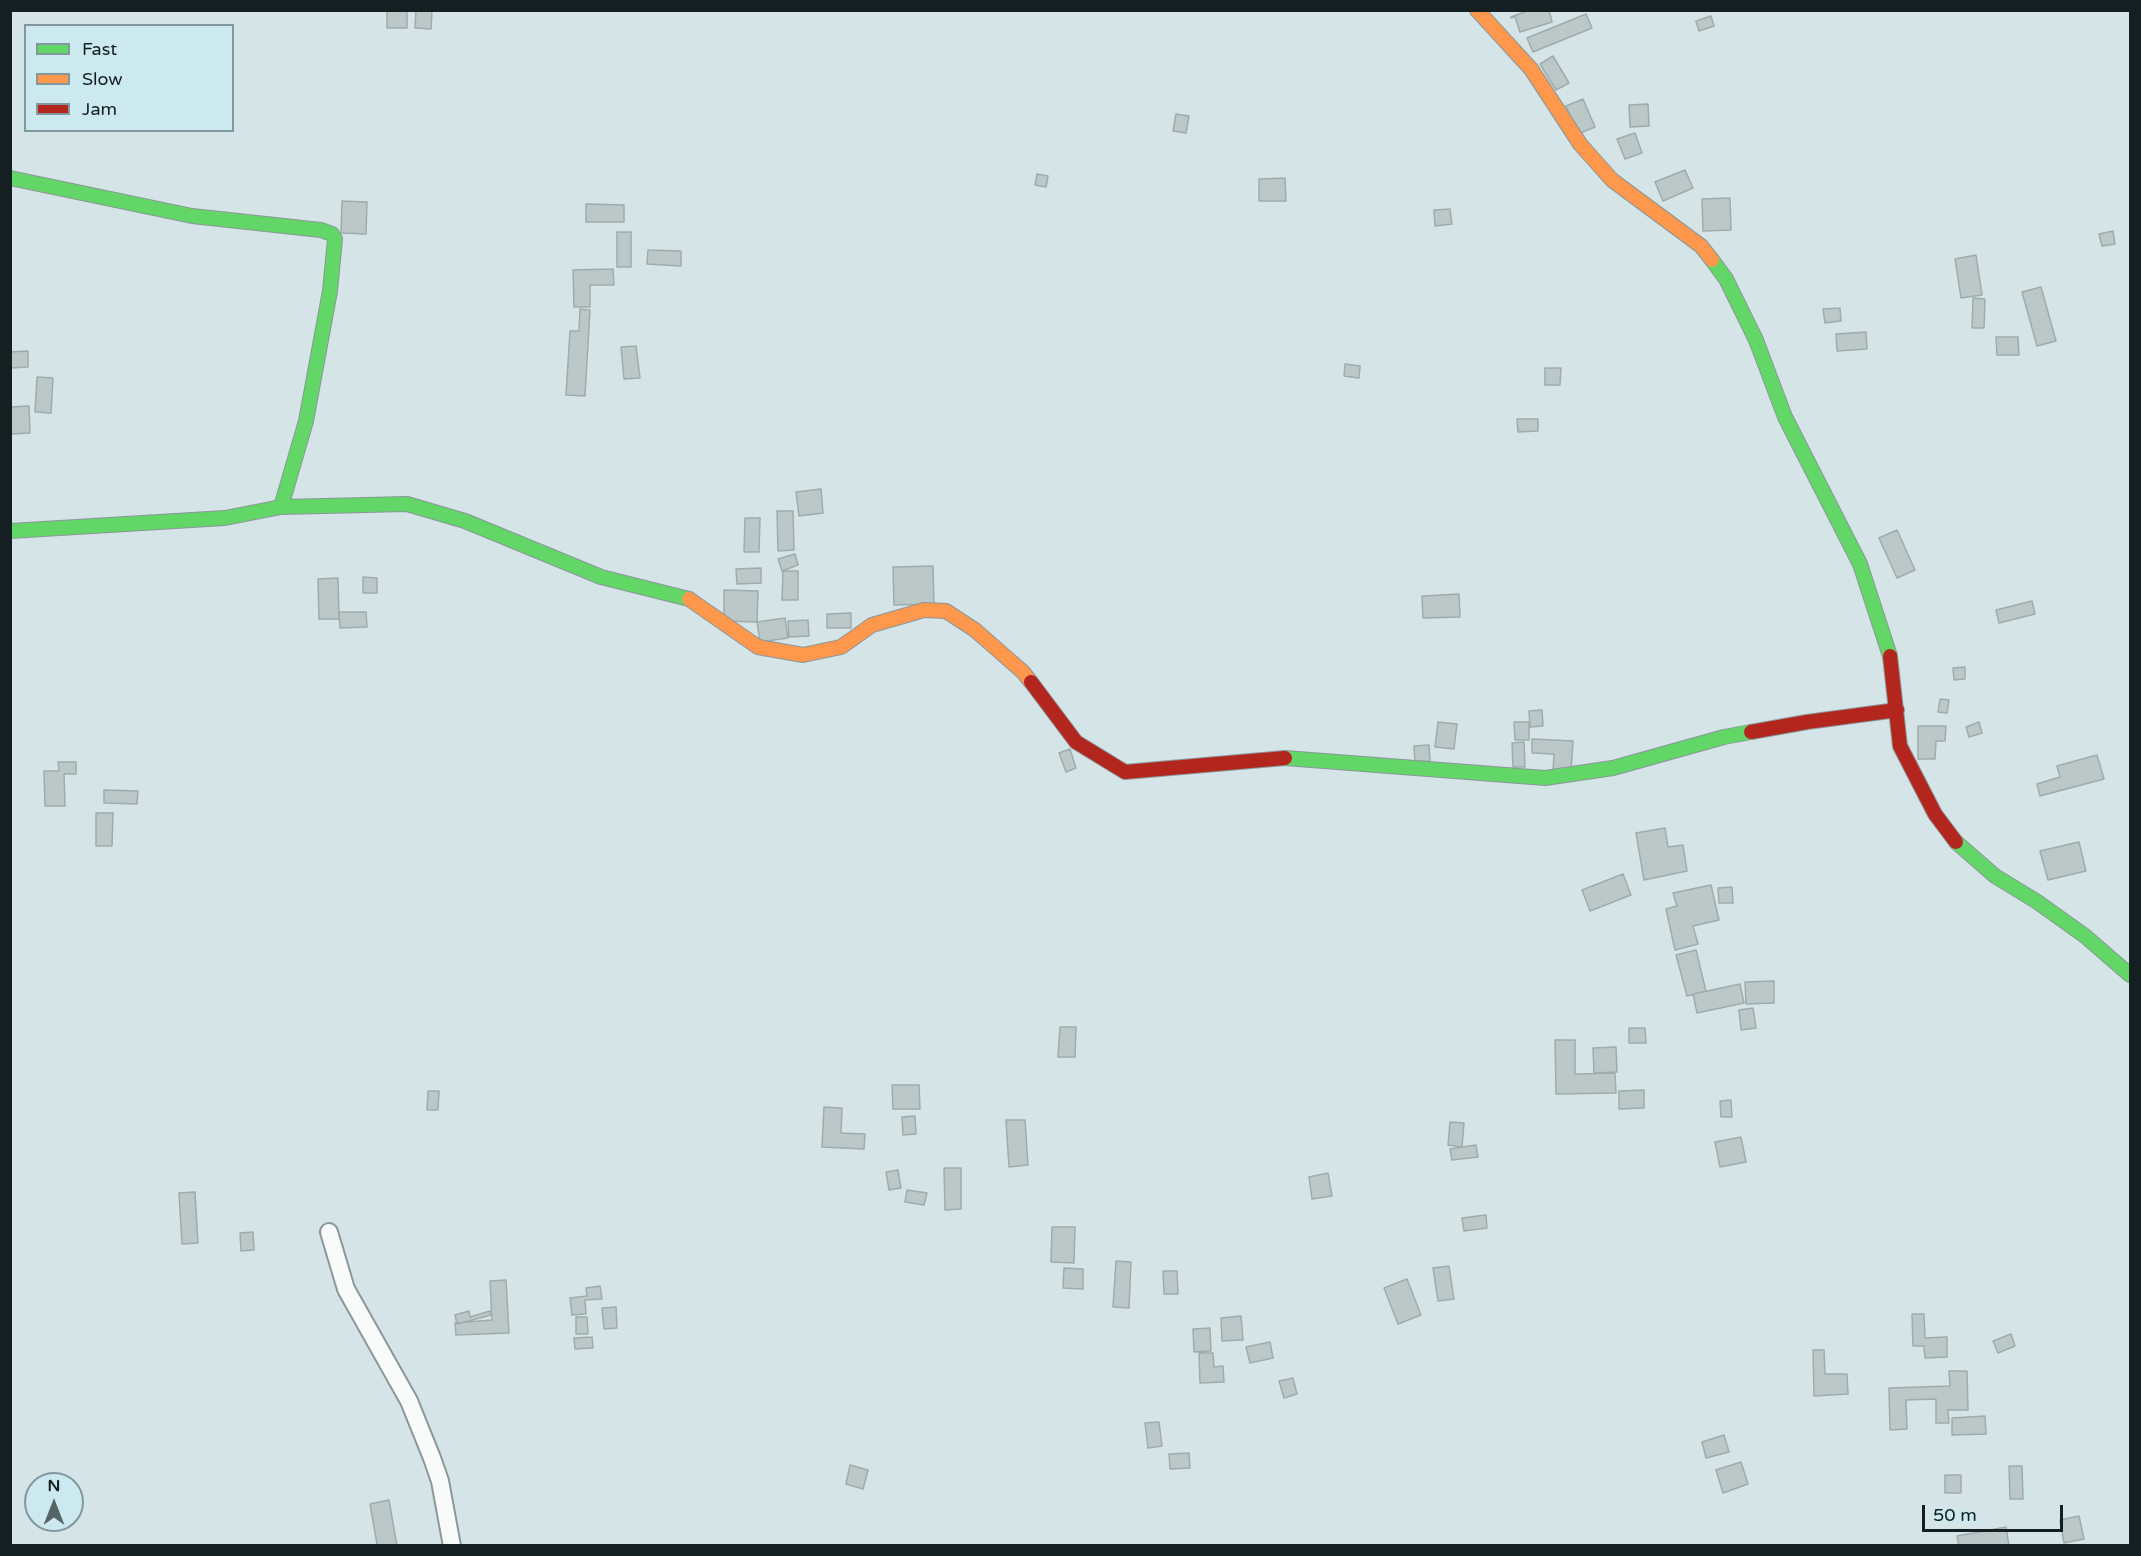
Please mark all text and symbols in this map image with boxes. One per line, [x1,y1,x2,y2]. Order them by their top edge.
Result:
legend [24,24,234,132]
text: Fast [82,38,117,60]
text: Slow [82,68,123,90]
text: Jam [82,98,117,120]
north arrow [24,1472,84,1532]
text: N [48,1476,60,1496]
scale bar [1925,1493,2066,1531]
text: 50 m [1933,1504,1977,1526]

